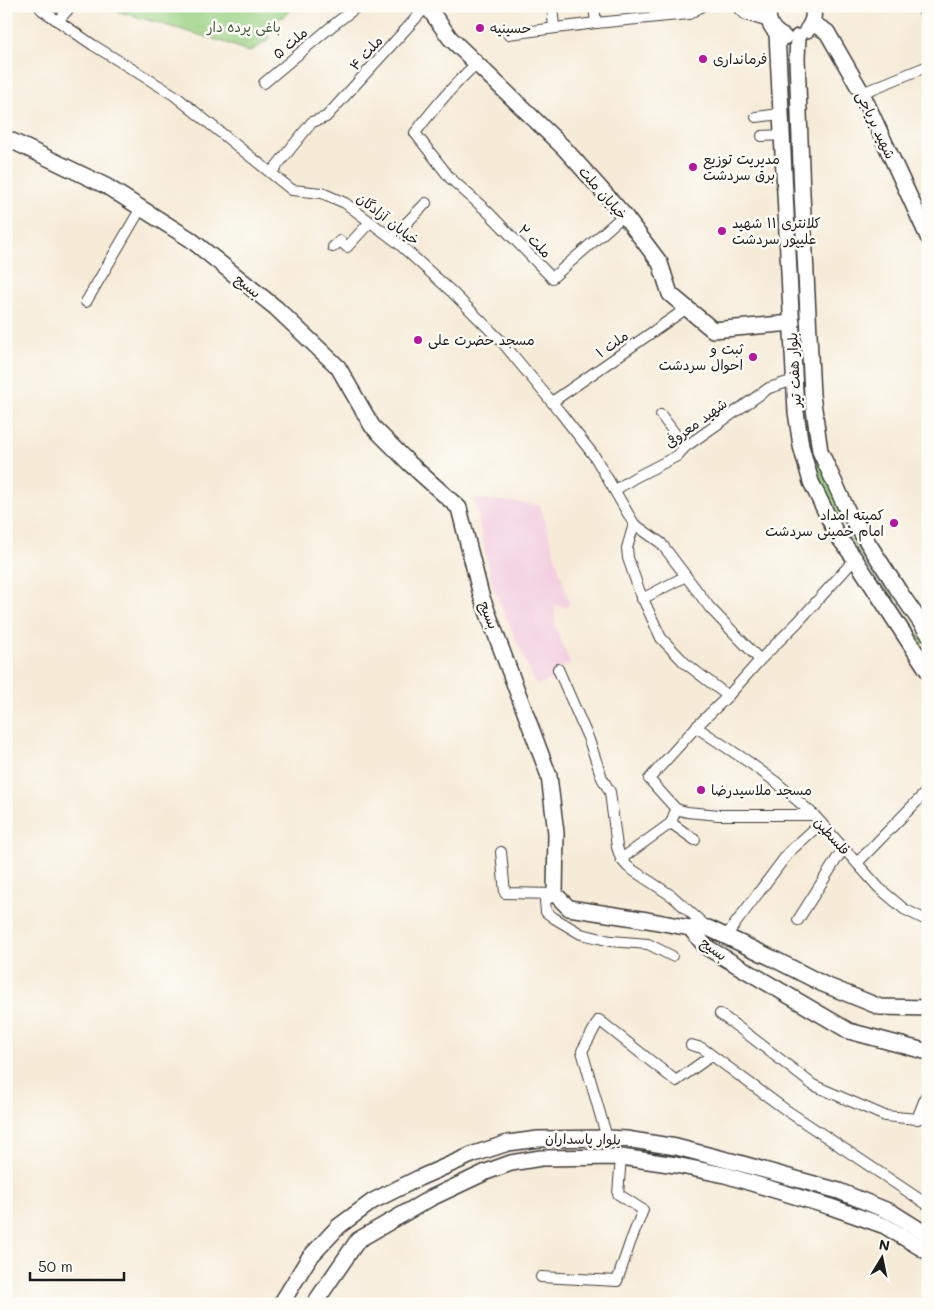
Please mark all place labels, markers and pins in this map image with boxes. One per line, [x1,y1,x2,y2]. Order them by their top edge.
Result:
place label: حسینیه [490,18,531,37]
marker: حسینیه [474,22,486,34]
place label: فرمانداری [713,49,767,68]
marker: فرمانداری [697,53,709,65]
place label: مدیریت توزیع برق سردشت [703,149,780,184]
marker: مدیریت توزیع برق سردشت [687,161,699,173]
place label: کلانتری ۱۱ شهید علیپور سردشت [732,213,821,249]
marker: کلانتری ۱۱ شهید علیپور سردشت [716,225,728,237]
place label: مسجد حضرت علی [428,330,535,349]
marker: مسجد حضرت علی [412,334,424,346]
place label: ثبت و احوال سردشت [659,339,744,374]
marker: ثبت و احوال سردشت [747,351,759,363]
place label: کمیته امداد امام خمینی سردشت [765,505,884,542]
marker: کمیته امداد امام خمینی سردشت [888,517,900,529]
place label: مسجد ملاسیدرضا [711,780,812,799]
marker: مسجد ملاسیدرضا [695,784,707,796]

